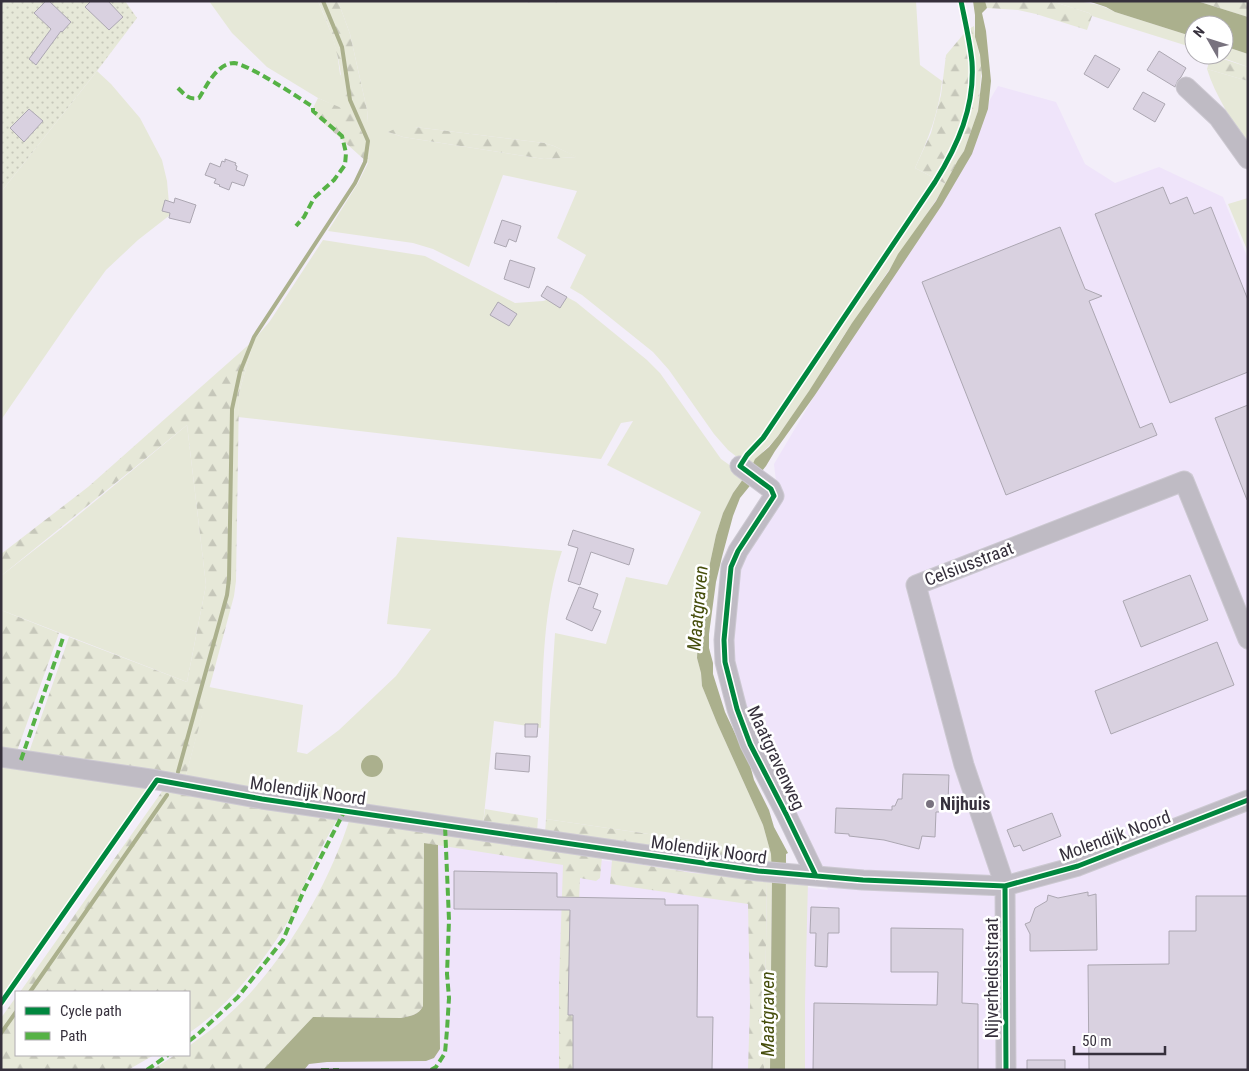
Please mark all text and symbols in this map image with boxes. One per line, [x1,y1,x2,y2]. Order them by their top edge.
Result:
north arrow [1184,15,1234,65]
text: N [1190,23,1208,40]
street label: Celsiusstraat [922,537,1016,590]
water label: Maatgraven [682,565,713,652]
street label: Maatgravenweg [743,702,810,813]
street label: Molendijk Noord [249,772,367,809]
place label: Nijhuis [940,793,990,814]
marker: Nijhuis [924,798,936,810]
street label: Molendijk Noord [1056,806,1173,865]
street label: Molendijk Noord [650,831,768,868]
street label: Nijverheidsstraat [981,918,1002,1038]
water label: Maatgraven [756,971,779,1057]
legend [15,991,190,1056]
text: Cycle path [60,1002,122,1020]
scale bar [1074,1024,1165,1056]
text: Path [60,1027,87,1045]
text: 50 m [1082,1032,1112,1050]

